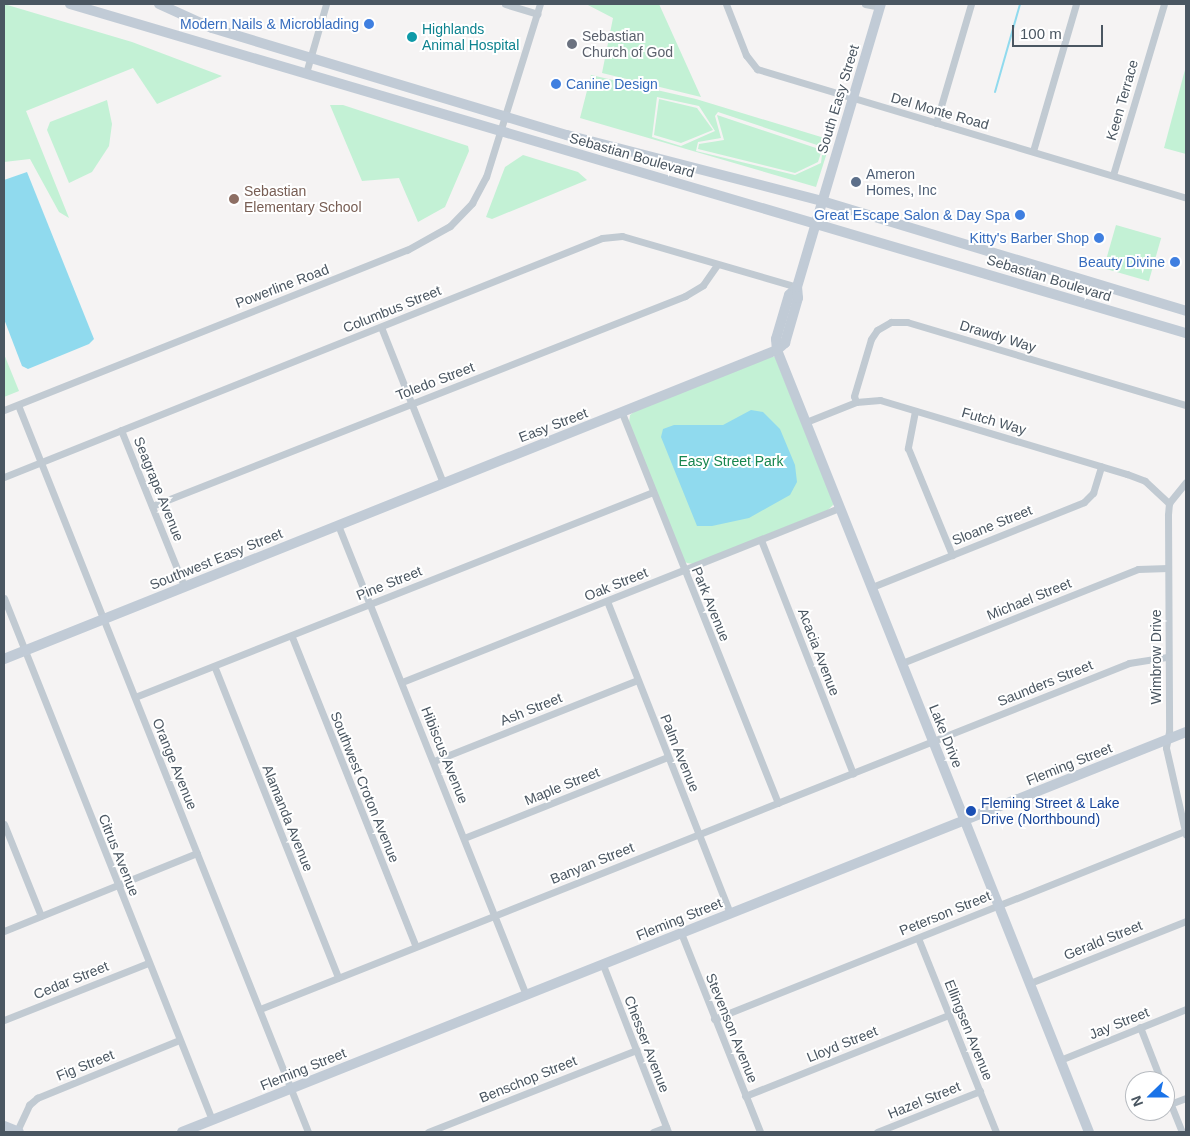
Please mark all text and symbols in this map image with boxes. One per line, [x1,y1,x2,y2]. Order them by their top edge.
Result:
scale bar [1015,15,1106,47]
place label: Modern Nails & Microblading [180,16,359,32]
marker: Modern Nails & Microblading [363,18,375,30]
place label: Highlands Animal Hospital [422,21,519,54]
text: 100 m [1020,25,1062,42]
place label: Sebastian Church of God [582,28,673,60]
marker: Highlands Animal Hospital [406,31,418,43]
marker: Sebastian Church of God [566,38,578,50]
street label: South Easy Street [813,43,863,155]
street label: Keen Terrace [1102,58,1142,142]
place label: Canine Design [566,76,658,92]
marker: Canine Design [550,78,562,90]
street label: Del Monte Road [889,89,991,133]
street label: Sebastian Boulevard [568,129,696,181]
place label: Ameron Homes, Inc [866,166,937,198]
marker: Ameron Homes, Inc [850,176,862,188]
place label: Sebastian Elementary School [244,183,362,216]
marker: Sebastian Elementary School [228,193,240,205]
place label: Great Escape Salon & Day Spa [814,207,1010,223]
marker: Great Escape Salon & Day Spa [1014,209,1026,221]
place label: Kitty's Barber Shop [970,230,1089,246]
marker: Kitty's Barber Shop [1093,232,1105,244]
street label: Sebastian Boulevard [985,251,1113,305]
place label: Beauty Divine [1079,254,1165,270]
marker: Beauty Divine [1169,256,1181,268]
street label: Powerline Road [233,260,331,312]
street label: Columbus Street [341,282,443,336]
street label: Drawdy Way [958,316,1038,356]
street label: Toledo Street [393,358,477,404]
street label: Easy Street [516,404,590,446]
street label: Futch Way [960,404,1028,438]
street label: Seagrape Avenue [130,434,188,544]
park label: Easy Street Park [678,453,784,469]
street label: Sloane Street [950,501,1034,549]
street label: Southwest Easy Street [147,525,285,593]
street label: Pine Street [354,562,424,604]
street label: Oak Street [582,564,650,604]
street label: Park Avenue [688,564,734,644]
street label: Michael Street [984,574,1074,624]
street label: Acacia Avenue [794,606,844,698]
street label: Wimbrow Drive [1148,610,1164,704]
street label: Saunders Street [995,656,1095,710]
street label: Ash Street [498,689,564,729]
street label: Lake Drive [926,702,966,770]
street label: Hibiscus Avenue [418,704,472,806]
street label: Southwest Croton Avenue [327,709,403,865]
street label: Palm Avenue [657,711,703,795]
street label: Orange Avenue [149,716,201,812]
street label: Fleming Street [1024,739,1114,789]
street label: Alamanda Avenue [259,762,317,874]
street label: Maple Street [522,763,602,809]
place label: Fleming Street & Lake Drive (Northbound) [981,795,1120,828]
marker: Fleming Street & Lake Drive (Northbound) [965,805,977,817]
street label: Citrus Avenue [95,811,143,899]
street label: Banyan Street [548,839,636,887]
street label: Peterson Street [897,887,993,939]
street label: Fleming Street [634,894,724,944]
street label: Gerald Street [1061,917,1145,963]
street label: Cedar Street [31,957,111,1003]
street label: Stevenson Avenue [702,970,762,1086]
street label: Ellingsen Avenue [941,977,997,1083]
street label: Chesser Avenue [621,993,673,1095]
street label: Jay Street [1087,1003,1151,1043]
street label: Lloyd Street [804,1022,880,1066]
street label: Fleming Street [258,1044,348,1094]
street label: Fig Street [54,1046,116,1084]
street label: Benschop Street [477,1052,579,1106]
north arrow [1125,1071,1175,1121]
street label: Hazel Street [885,1078,963,1122]
text: N [1128,1094,1146,1109]

